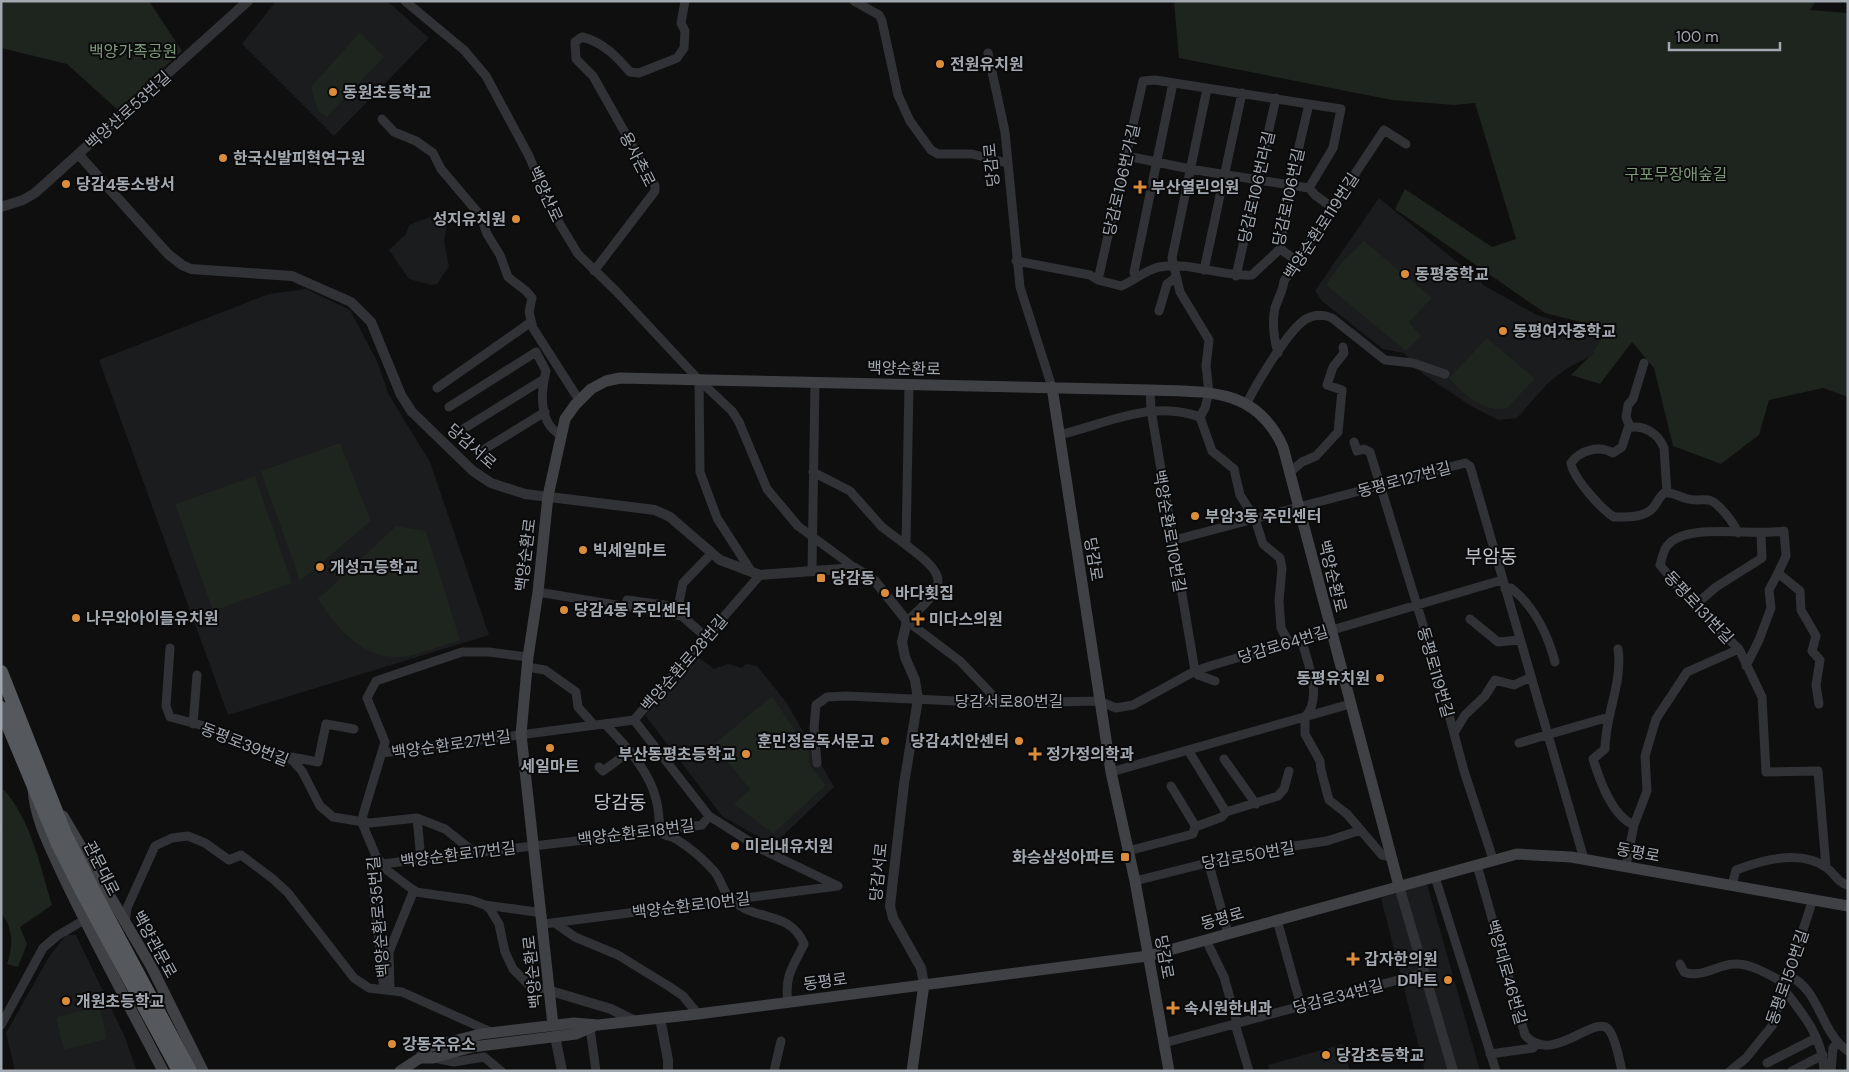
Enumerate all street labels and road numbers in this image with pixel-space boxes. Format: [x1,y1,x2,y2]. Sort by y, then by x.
street label: 백양산로53번길 [81,67,175,154]
street label: 당감로106번가길 [1098,122,1145,238]
street label: 용사촌로 [615,128,660,190]
street label: 당감로106번라길 [1233,129,1280,245]
street label: 당감로 [979,142,1004,188]
street label: 당감로106번길 [1268,146,1309,248]
street label: 백양산로 [524,163,568,226]
street label: 백양순환로119번길 [1279,169,1364,284]
street label: 백양순환로 [867,357,941,380]
street label: 당감서로 [443,419,501,474]
street label: 동평로127번길 [1355,457,1453,502]
street label: 백양순환로110번길 [1148,468,1191,594]
street label: 백양순환로 [511,517,540,593]
street label: 당감로 [1080,536,1107,583]
street label: 백양순환로 [1313,538,1352,615]
street label: 동평로131번길 [1659,566,1738,648]
street label: 백양순환로28번길 [637,611,732,716]
street label: 당감로64번길 [1235,621,1331,668]
street label: 동평로119번길 [1413,624,1459,720]
street label: 당감서로80번길 [955,691,1064,712]
street label: 동평로39번길 [198,718,292,771]
street label: 백양순환로27번길 [390,726,512,763]
street label: 백양순환로18번길 [576,815,696,850]
street label: 관문대로 [79,837,124,899]
street label: 백양순환로17번길 [399,837,517,872]
street label: 당감로50번길 [1200,837,1296,874]
street label: 동평로 [1614,838,1662,867]
street label: 당감서로 [865,841,892,902]
street label: 백양순환로35번길 [363,855,394,979]
street label: 백양순환로10번길 [631,888,751,923]
street label: 동평로 [1198,902,1247,935]
street label: 백양관문로 [128,907,182,982]
street label: 백양대로46번길 [1482,917,1532,1027]
street label: 동평로150번길 [1761,927,1814,1028]
street label: 백양순환로 [518,934,547,1010]
street label: 당감로 [1150,934,1179,981]
street label: 동평로 [802,968,849,995]
street label: 당감로34번길 [1291,974,1386,1019]

